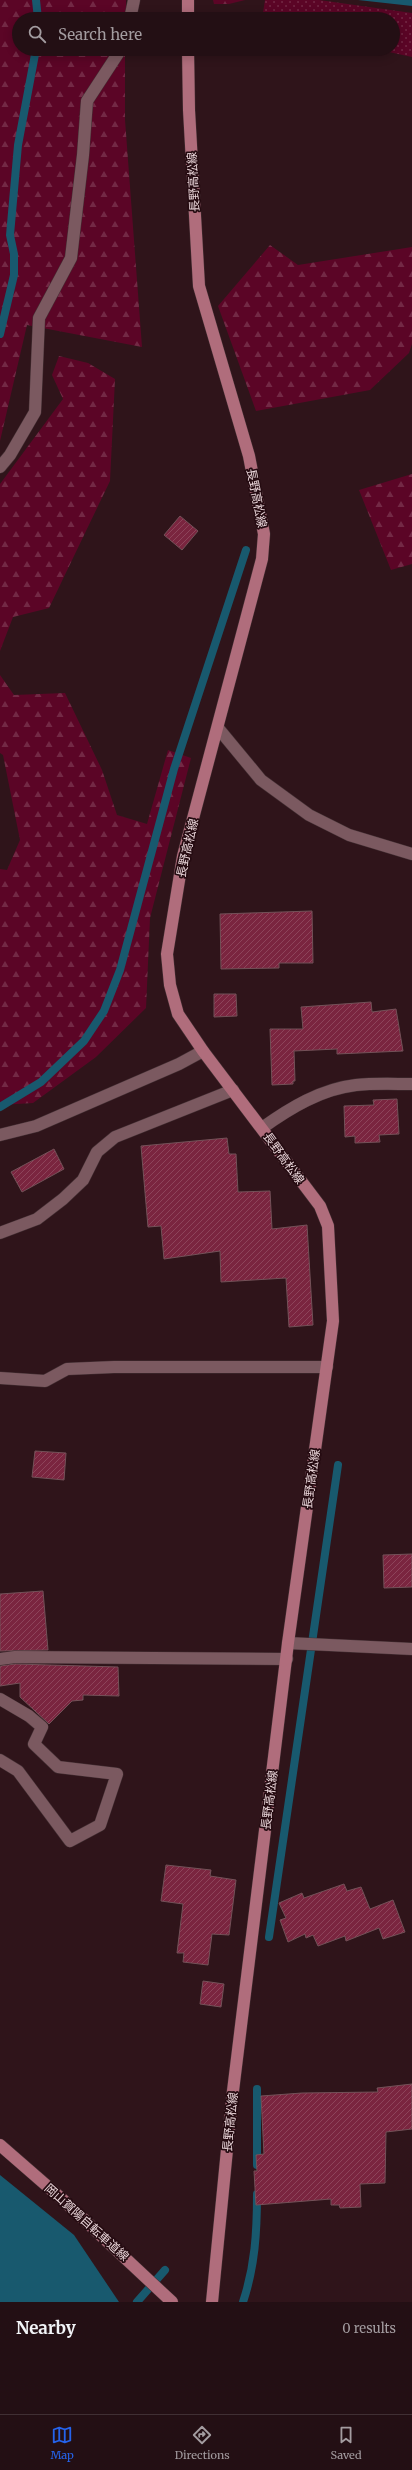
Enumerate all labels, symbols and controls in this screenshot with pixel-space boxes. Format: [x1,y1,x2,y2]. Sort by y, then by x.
search box [12,12,400,56]
icon: search [26,23,48,45]
text: Search here [58,25,142,44]
street label: 長野高松線 [184,152,202,212]
street label: 長野高松線 [244,467,270,529]
street label: 長野高松線 [173,817,201,879]
street label: 長野高松線 [260,1129,308,1187]
street label: 長野高松線 [299,1448,323,1510]
street label: 長野高松線 [258,1769,280,1831]
street label: 長野高松線 [219,2091,241,2153]
street label: 岡山賀陽自転車道線 [42,2180,132,2264]
text: Nearby [16,2317,76,2339]
text: 0 results [342,2320,396,2337]
tab: Map [50,2424,74,2462]
tab: Directions [175,2424,230,2462]
tab: Saved [330,2424,362,2462]

